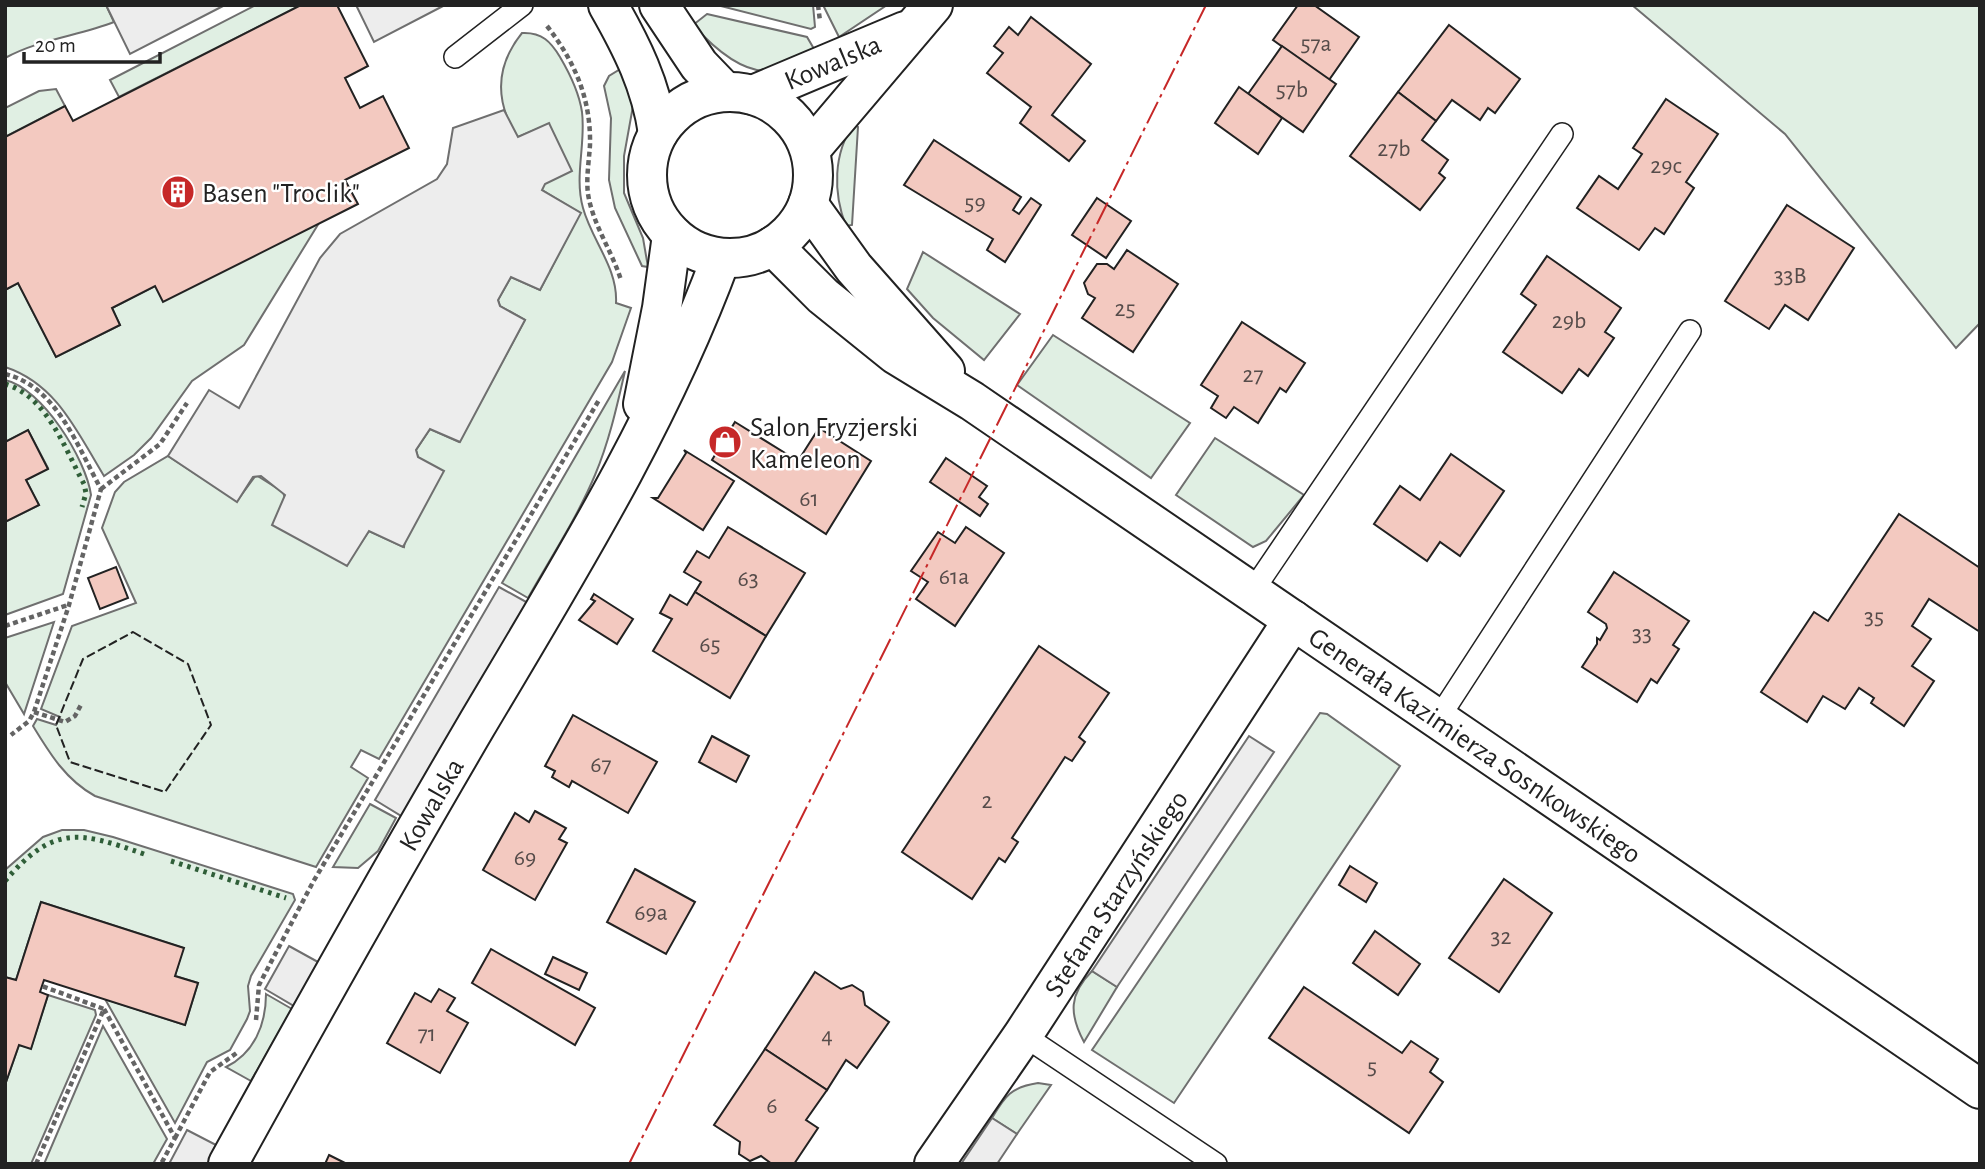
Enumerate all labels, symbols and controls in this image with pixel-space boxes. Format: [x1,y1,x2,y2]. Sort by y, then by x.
scale bar [24,21,161,65]
street label: Kowalska [781,31,885,96]
house number: 57a [1300,32,1332,56]
text: 20 m [35,35,76,56]
house number: 57b [1276,78,1308,102]
house number: 27b [1377,137,1411,161]
house number: 29c [1650,154,1682,178]
building icon: Basen "Troclik" [159,173,197,211]
place label: Basen "Troclik" [202,180,360,208]
house number: 59 [964,191,986,215]
house number: 33B [1774,264,1806,288]
house number: 25 [1115,297,1135,321]
house number: 29b [1552,309,1586,333]
house number: 27 [1243,363,1263,387]
place label: Salon Fryzjerski Kameleon [750,414,918,474]
shop icon: Salon Fryzjerski Kameleon [706,423,744,461]
house number: 61 [799,487,819,511]
house number: 61a [939,565,969,589]
house number: 63 [737,567,759,591]
house number: 35 [1864,605,1884,629]
house number: 33 [1632,622,1652,646]
street label: Generała Kazimierza Sosnkowskiego [1303,623,1646,869]
house number: 65 [699,633,721,657]
house number: 67 [590,753,612,777]
street label: Kowalska [395,754,470,856]
street label: Stefana Starzyńskiego [1040,786,1194,1002]
house number: 2 [982,789,993,813]
house number: 69 [514,846,536,870]
house number: 69a [634,901,668,925]
house number: 32 [1491,925,1511,949]
house number: 71 [418,1022,436,1046]
house number: 4 [821,1024,833,1048]
house number: 5 [1367,1055,1377,1079]
house number: 6 [766,1094,778,1118]

